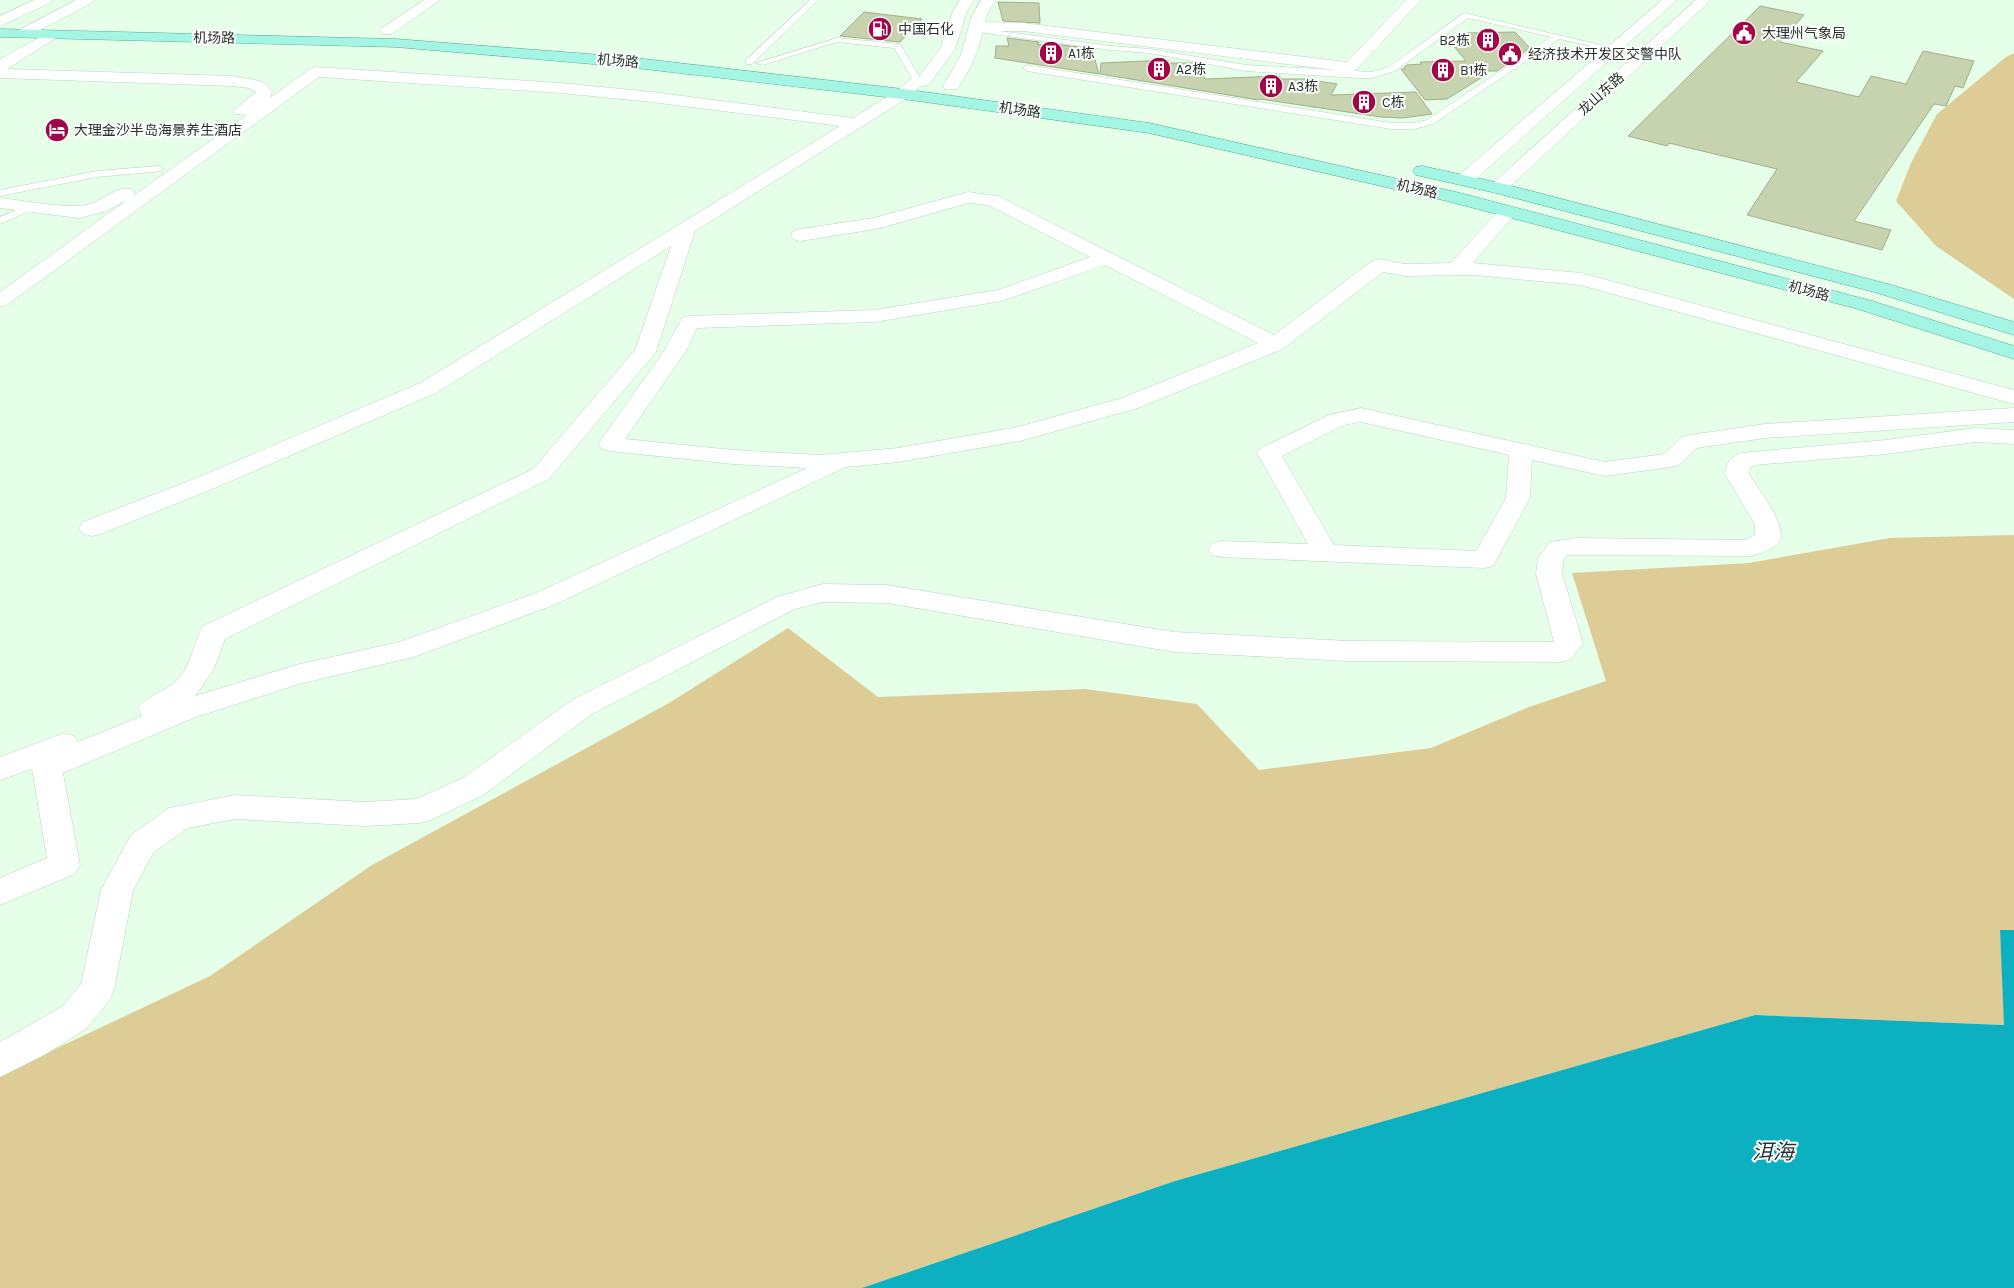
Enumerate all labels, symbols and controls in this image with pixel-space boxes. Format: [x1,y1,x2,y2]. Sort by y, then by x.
fuel station icon: 中国石化 [867,16,893,42]
public building icon: 大理州气象局 [1731,20,1757,46]
place label: 中国石化 [898,21,954,38]
place label: 大理州气象局 [1762,25,1846,42]
building icon: B2栋 [1475,27,1501,53]
street label: 机场路 [193,29,235,47]
place label: B2栋 [1439,32,1470,49]
building icon: A1栋 [1038,40,1064,66]
public building icon: 经济技术开发区交警中队 [1497,41,1523,67]
place label: A1栋 [1068,45,1095,62]
place label: 经济技术开发区交警中队 [1528,46,1682,63]
street label: 机场路 [596,51,640,71]
building icon: A2栋 [1146,56,1172,82]
building icon: B1栋 [1430,57,1456,83]
place label: A2栋 [1176,61,1206,78]
place label: B1栋 [1460,62,1487,79]
street label: 龙山东路 [1575,69,1627,119]
building icon: A3栋 [1258,73,1284,99]
place label: A3栋 [1288,78,1318,95]
building icon: C栋 [1351,89,1377,115]
place label: C栋 [1382,94,1405,111]
street label: 机场路 [998,99,1042,121]
hotel icon: 大理金沙半岛海景养生酒店 [44,117,70,143]
place label: 大理金沙半岛海景养生酒店 [74,122,242,139]
street label: 机场路 [1395,176,1439,202]
street label: 机场路 [1787,277,1831,305]
water label: 洱海 [1752,1140,1797,1164]

